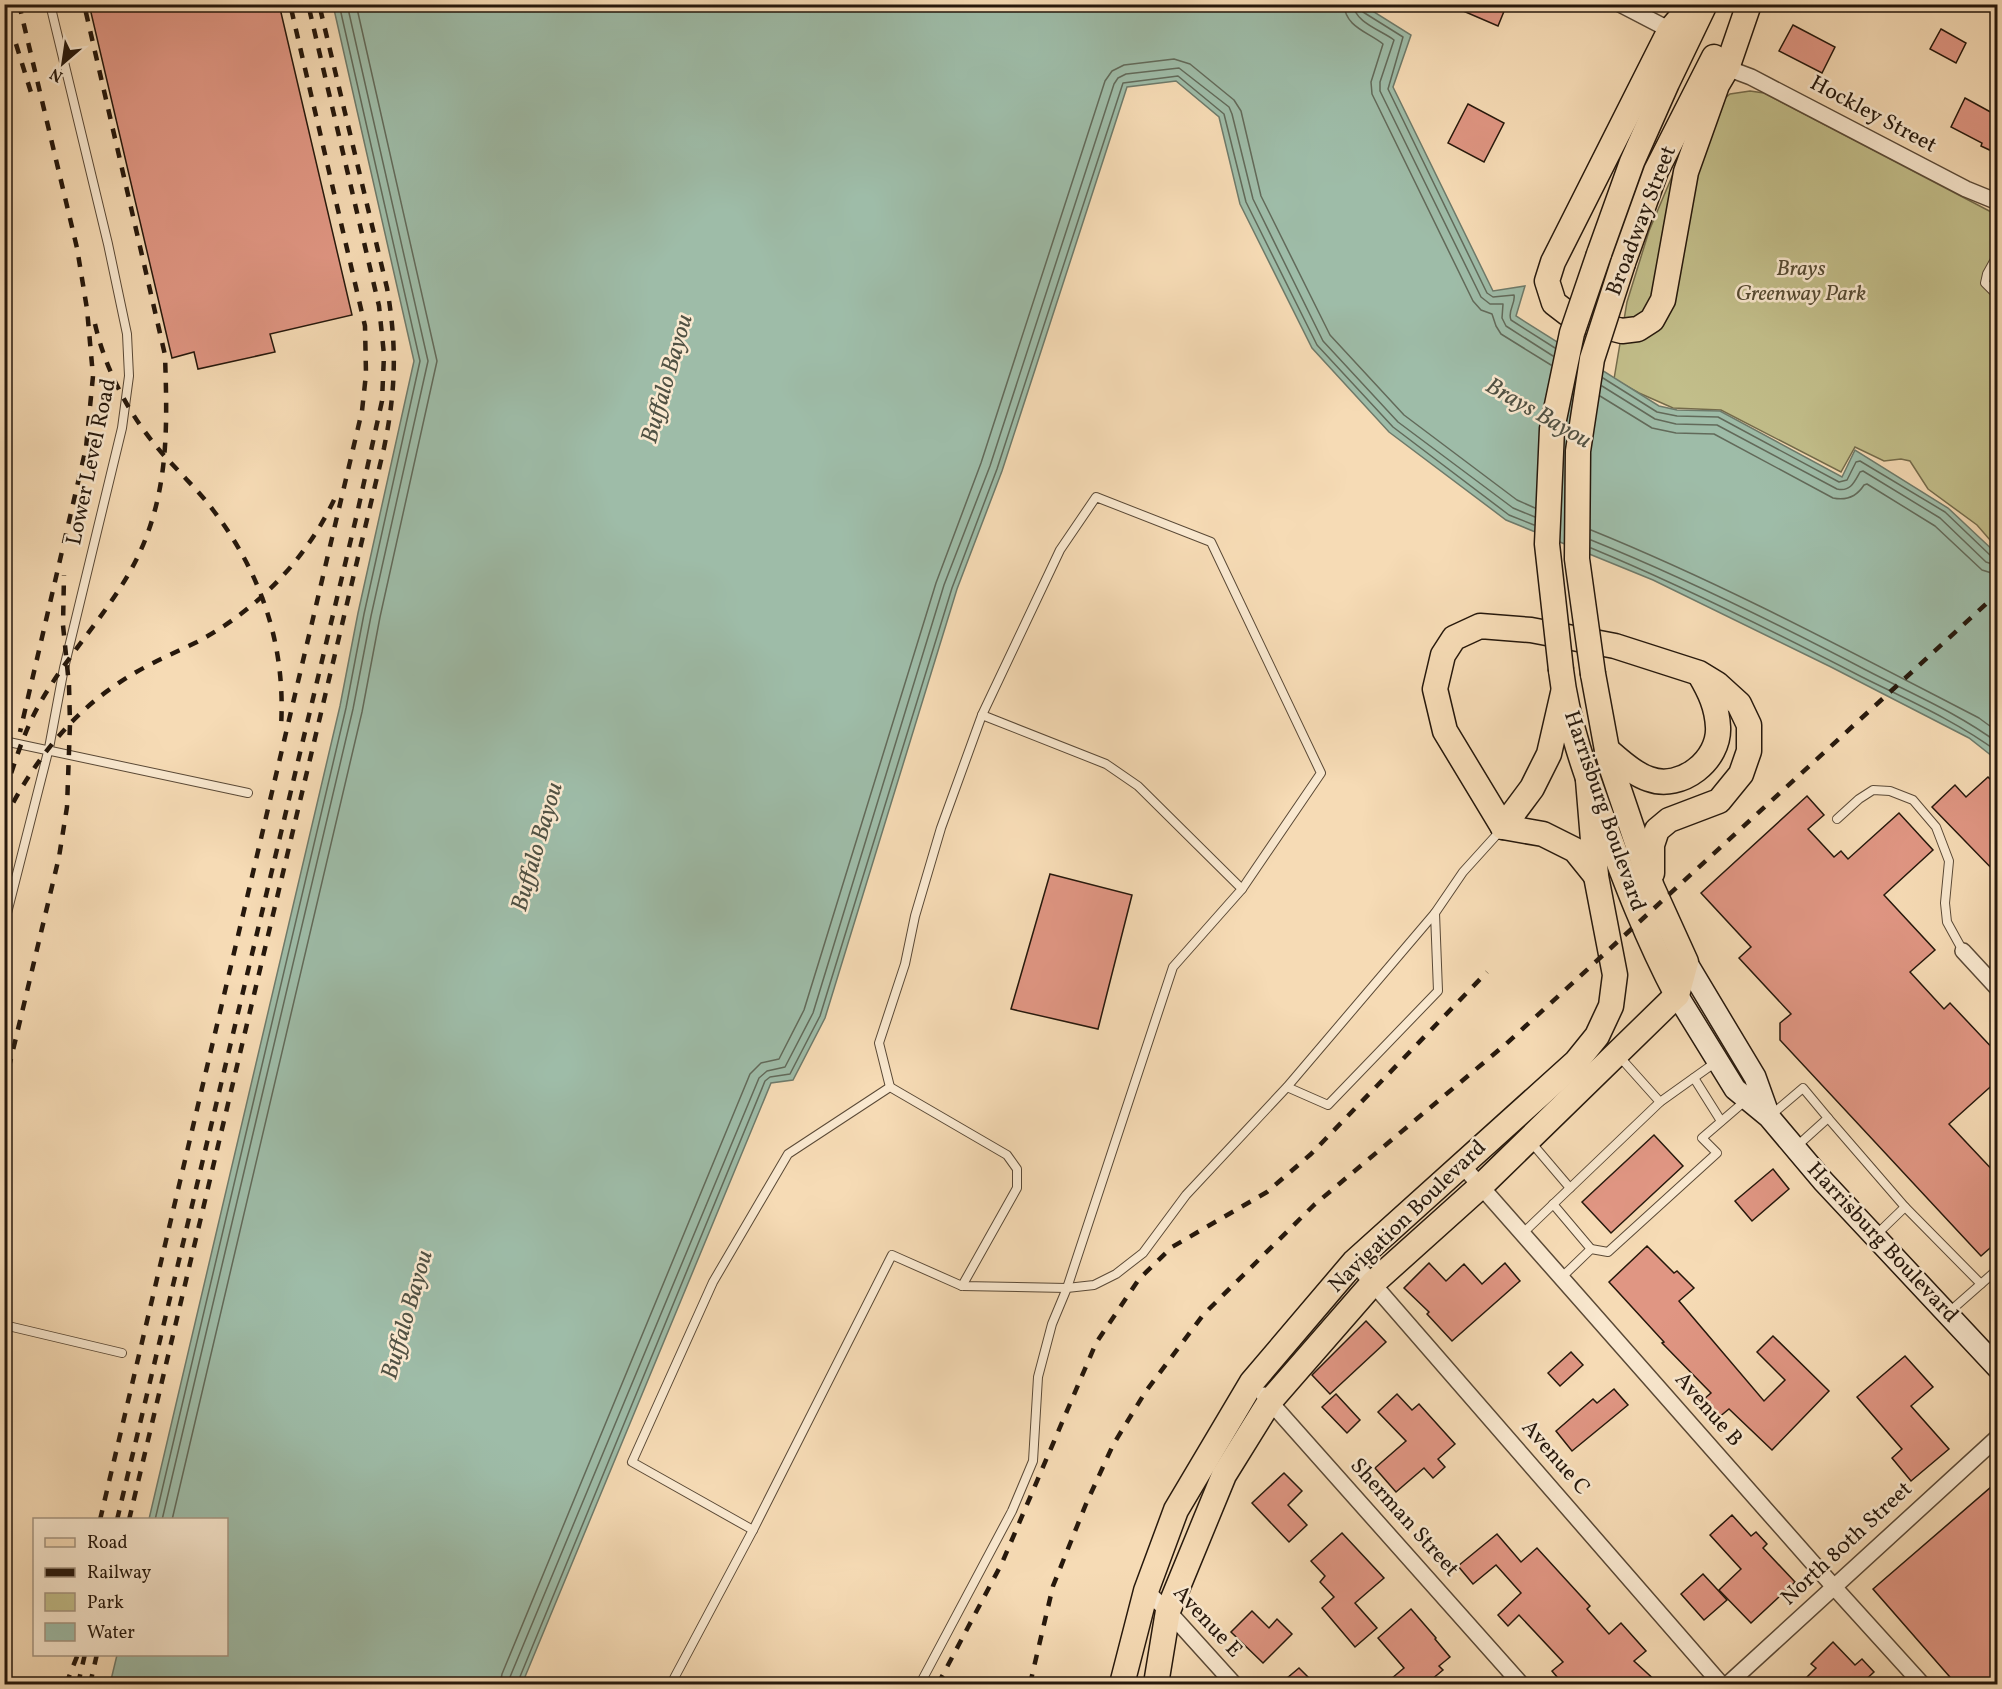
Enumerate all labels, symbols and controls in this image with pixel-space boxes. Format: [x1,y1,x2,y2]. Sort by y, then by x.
north arrow [33,33,93,93]
text: N [46,62,67,87]
street label: Hockley Street [1804,69,1942,162]
street label: Broadway Street [1599,141,1685,301]
park label: Brays Greenway Park [1736,254,1866,310]
water label: Buffalo Bayou [633,310,703,448]
water label: Brays Bayou [1479,370,1597,458]
street label: Lower Level Road [59,376,125,548]
street label: Harrisburg Boulevard [1555,707,1653,915]
water label: Buffalo Bayou [503,778,573,916]
street label: Navigation Boulevard [1322,1133,1494,1301]
street label: Harrisburg Boulevard [1799,1156,1965,1330]
water label: Buffalo Bayou [373,1246,443,1384]
street label: Avenue B [1667,1366,1749,1454]
street label: Avenue C [1514,1414,1596,1502]
street label: Sherman Street [1342,1452,1466,1585]
street label: North 80th Street [1774,1475,1920,1613]
legend [33,1518,228,1656]
text: Road [87,1531,128,1556]
text: Railway [87,1561,151,1586]
street label: Avenue E [1165,1579,1249,1665]
text: Park [87,1591,124,1616]
text: Water [87,1621,135,1646]

